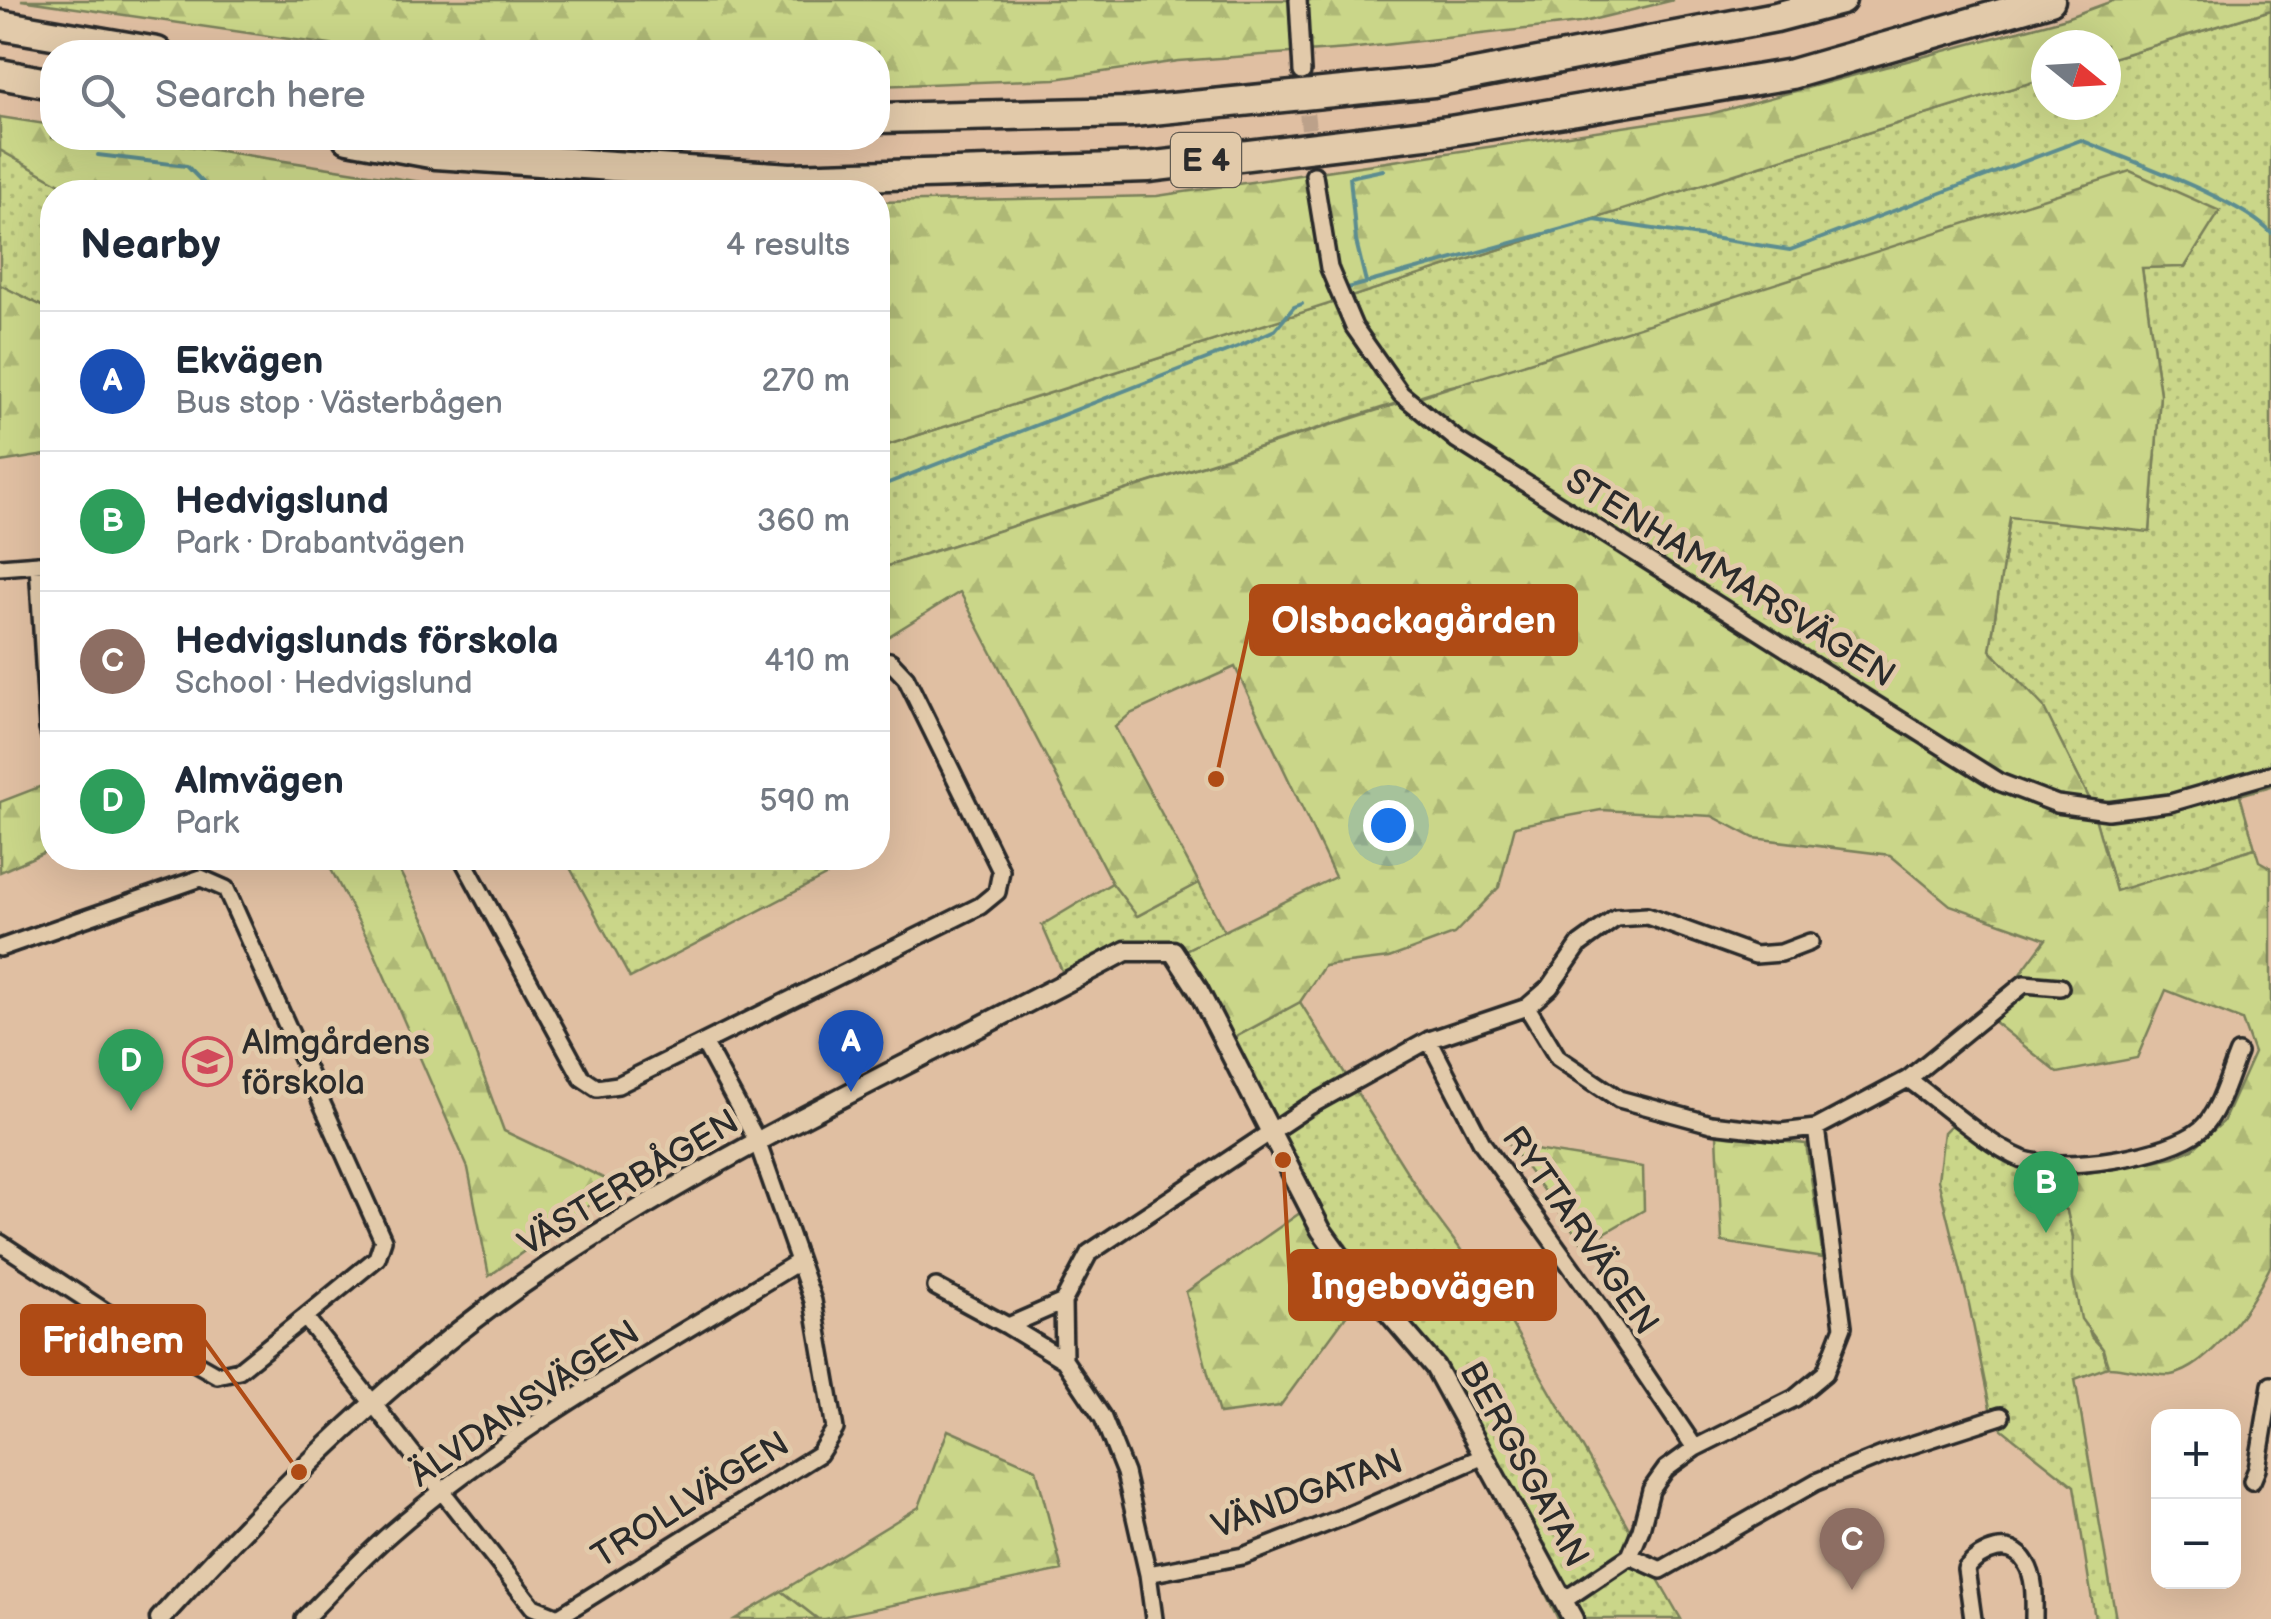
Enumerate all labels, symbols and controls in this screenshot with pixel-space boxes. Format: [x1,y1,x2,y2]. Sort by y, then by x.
north arrow [2031,30,2121,120]
search box [40,40,890,150]
icon: search [75,68,130,123]
text: Search here [155,73,366,118]
road number: E 4 [1171,133,1241,187]
text: Nearby [80,220,220,271]
text: 4 results [726,226,850,265]
text: Ekvägen [175,339,323,384]
text: A [103,362,122,401]
text: 270 m [761,362,850,401]
text: Bus stop · Västerbågen [175,384,503,423]
street label: STENHAMMARSVÄGEN [1558,459,1903,697]
text: Hedvigslund [175,479,389,524]
text: B [101,502,124,541]
text: 360 m [757,502,850,541]
text: Park · Drabantvägen [175,524,465,563]
callout: Olsbackagården [1251,586,1576,654]
text: Olsbackagården [1272,599,1556,644]
text: Hedvigslunds förskola [175,619,559,664]
text: C [101,642,124,681]
text: 410 m [764,642,850,681]
text: School · Hedvigslund [175,664,473,703]
text: Almvägen [175,759,344,804]
text: D [101,782,124,821]
text: 590 m [759,782,850,821]
your location [1363,800,1414,851]
text: Park [175,804,239,843]
pin: A [818,1010,884,1092]
place label: Almgårdens förskola [242,1022,430,1105]
pin: D [98,1028,164,1111]
school or university icon: Almgårdens förskola [181,1036,233,1088]
street label: VÄSTERBÅGEN [510,1100,747,1266]
street label: RYTTARVÄGEN [1492,1118,1667,1343]
pin: B [2014,1150,2078,1233]
callout: Ingebovägen [1290,1251,1555,1319]
text: Ingebovägen [1311,1265,1535,1310]
callout: Fridhem [22,1306,204,1374]
street label: ÄLVDANSVÄGEN [402,1312,648,1497]
text: Fridhem [42,1319,184,1364]
street label: BERGSGATAN [1450,1355,1598,1575]
map controls [2151,1409,2241,1589]
button: + [2151,1409,2241,1499]
street label: TROLLVÄGEN [584,1423,797,1578]
street label: VÄNDGATAN [1206,1440,1409,1549]
button: − [2151,1499,2241,1589]
pin: C [1820,1508,1884,1590]

